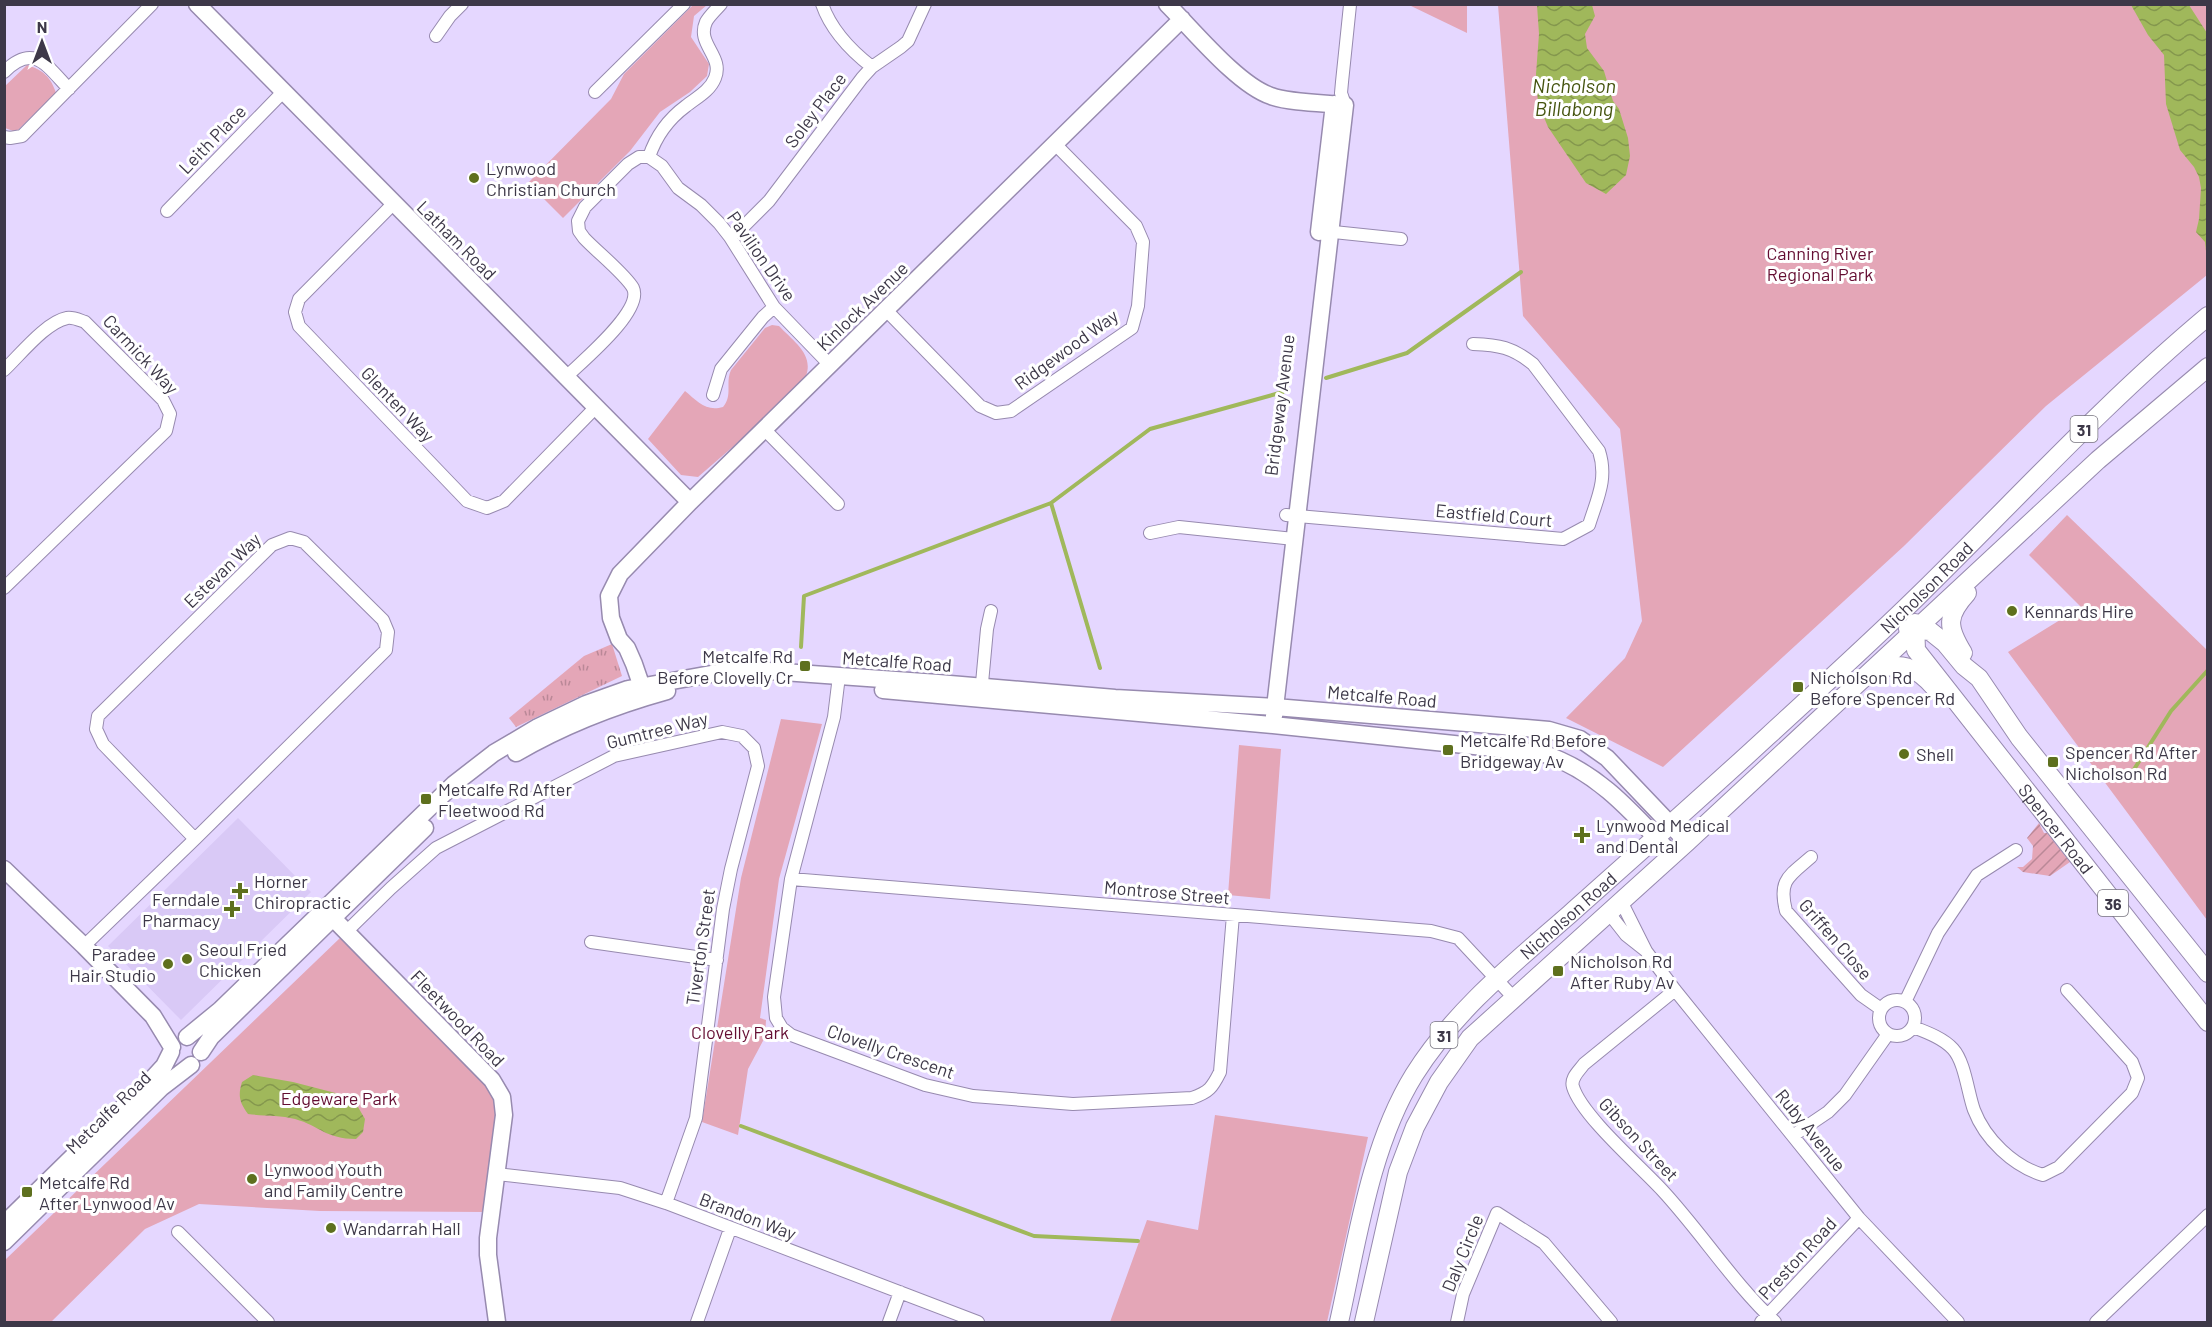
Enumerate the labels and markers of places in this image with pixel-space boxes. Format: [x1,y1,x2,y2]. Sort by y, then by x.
place label: Lynwood Christian Church [486,157,616,200]
marker: Lynwood Christian Church [467,171,481,185]
place label: Kennards Hire [2024,600,2134,622]
marker: Kennards Hire [2005,604,2019,618]
place label: Metcalfe Rd Before Clovelly Cr [657,645,793,688]
marker: Metcalfe Rd Before Clovelly Cr [798,659,812,673]
place label: Nicholson Rd Before Spencer Rd [1810,666,1955,709]
marker: Nicholson Rd Before Spencer Rd [1791,680,1805,694]
place label: Metcalfe Rd Before Bridgeway Av [1460,729,1607,772]
place label: Spencer Rd After Nicholson Rd [2065,741,2198,784]
marker: Metcalfe Rd Before Bridgeway Av [1441,743,1455,757]
place label: Shell [1916,743,1954,765]
marker: Shell [1897,747,1911,761]
marker: Spencer Rd After Nicholson Rd [2046,755,2060,769]
place label: Metcalfe Rd After Fleetwood Rd [438,778,572,821]
marker: Metcalfe Rd After Fleetwood Rd [419,792,433,806]
place label: Lynwood Medical and Dental [1596,814,1729,857]
marker: Lynwood Medical and Dental [1573,826,1591,844]
place label: Horner Chiropractic [254,870,351,913]
marker: Horner Chiropractic [231,882,249,900]
place label: Ferndale Pharmacy [142,888,220,931]
marker: Ferndale Pharmacy [225,902,239,916]
place label: Seoul Fried Chicken [199,938,287,981]
place label: Paradee Hair Studio [69,943,156,986]
place label: Nicholson Rd After Ruby Av [1570,950,1675,993]
marker: Seoul Fried Chicken [180,952,194,966]
marker: Paradee Hair Studio [161,957,175,971]
marker: Nicholson Rd After Ruby Av [1551,964,1565,978]
place label: Lynwood Youth and Family Centre [264,1158,403,1201]
place label: Metcalfe Rd After Lynwood Av [39,1171,175,1214]
marker: Lynwood Youth and Family Centre [245,1172,259,1186]
marker: Metcalfe Rd After Lynwood Av [20,1185,34,1199]
place label: Wandarrah Hall [343,1217,461,1239]
marker: Wandarrah Hall [324,1221,338,1235]

